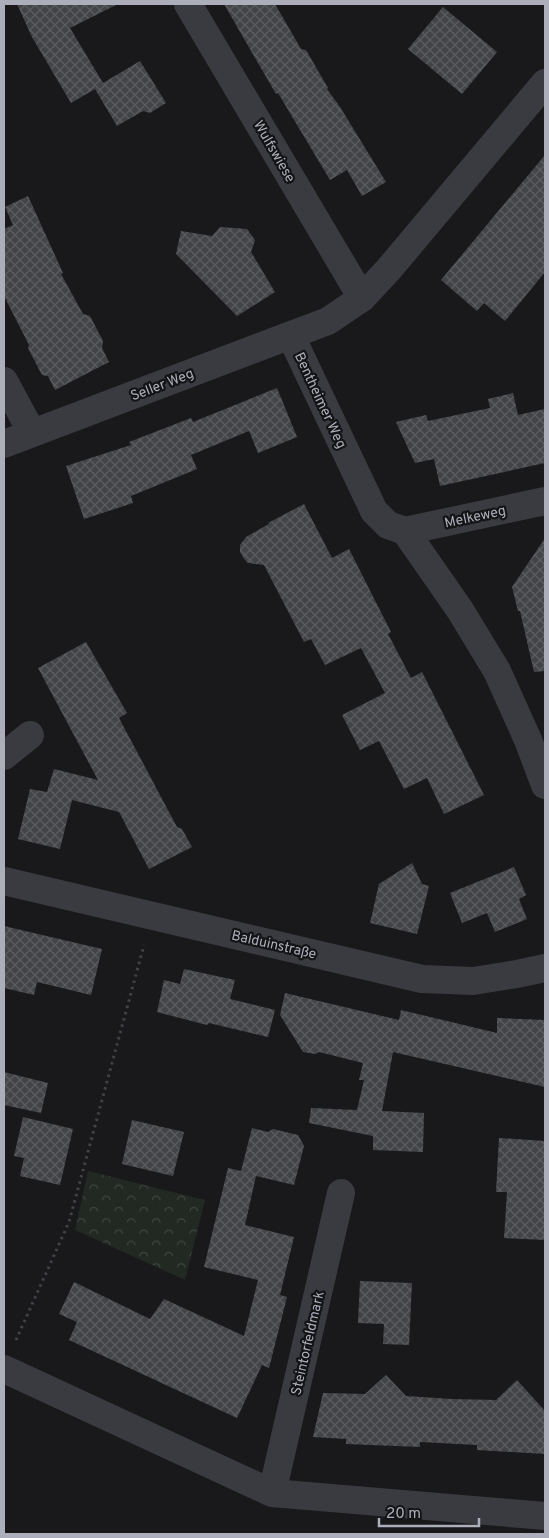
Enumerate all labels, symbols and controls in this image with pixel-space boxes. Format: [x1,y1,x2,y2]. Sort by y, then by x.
street label: Wulfswiese [249,118,298,186]
street label: Bentheimer Weg [290,350,349,451]
street label: Seller Weg [129,366,197,405]
street label: Melkeweg [443,503,508,532]
street label: Balduinstraße [230,927,318,963]
street label: Steintorfeldmark [288,1290,329,1397]
scale bar [379,1496,479,1528]
text: 20 m [386,1505,421,1524]

